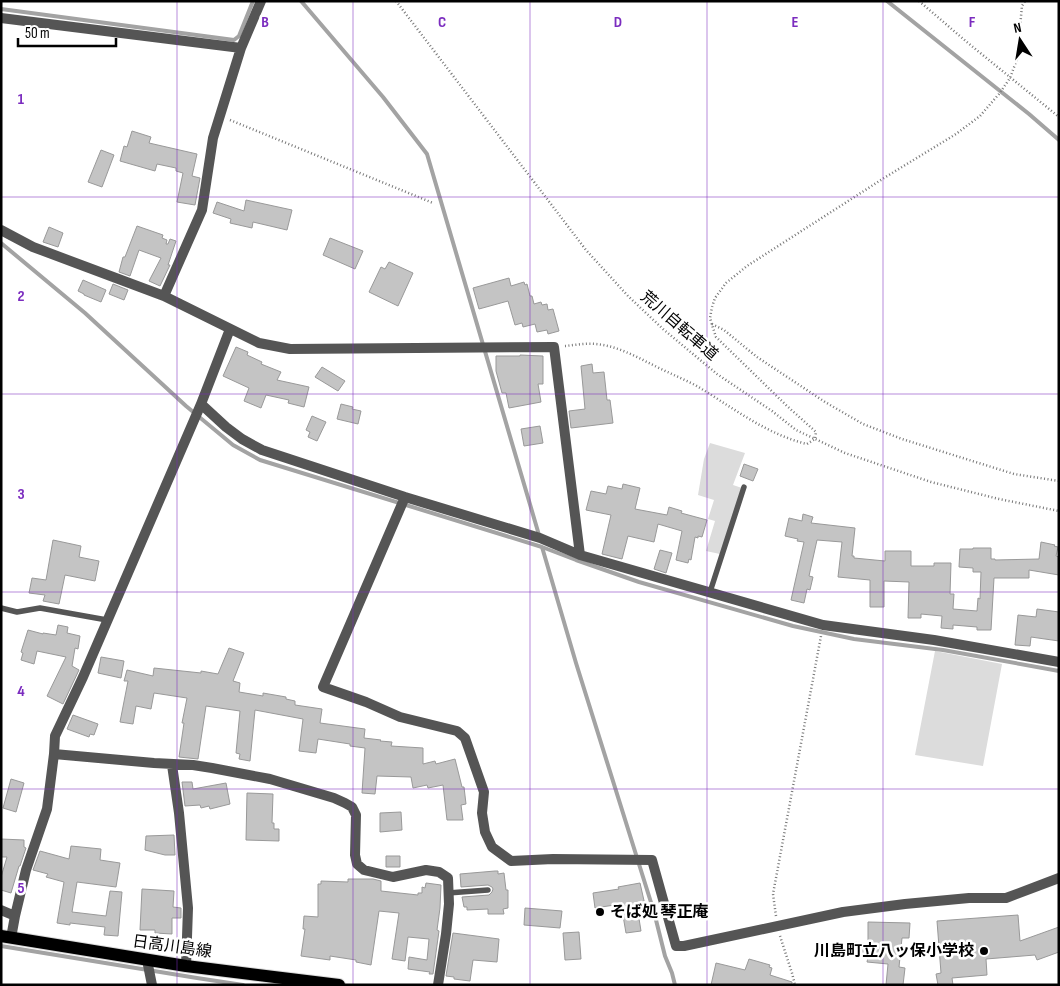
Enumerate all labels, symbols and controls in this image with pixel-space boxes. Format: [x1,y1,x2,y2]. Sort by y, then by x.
text: B [261,13,269,32]
text: C [438,13,446,32]
text: D [614,13,622,32]
text: E [792,13,799,32]
text: F [969,13,976,32]
scale bar [18,15,115,47]
north arrow [995,15,1045,65]
text: N [1012,19,1023,37]
text: 50 m [25,24,50,43]
text: 1 [18,90,25,109]
text: 2 [17,287,25,306]
street label: 荒川自転車道 [637,287,721,365]
text: 3 [17,485,25,504]
text: 4 [17,682,25,701]
text: 5 [17,879,25,898]
place label: そば処 琴正庵 [610,903,709,922]
marker: そば処 琴正庵 [594,906,606,918]
street label: 日高川島線 [131,932,213,962]
place label: 川島町立八ッ保小学校 [814,942,974,961]
marker: 川島町立八ッ保小学校 [978,945,990,957]

